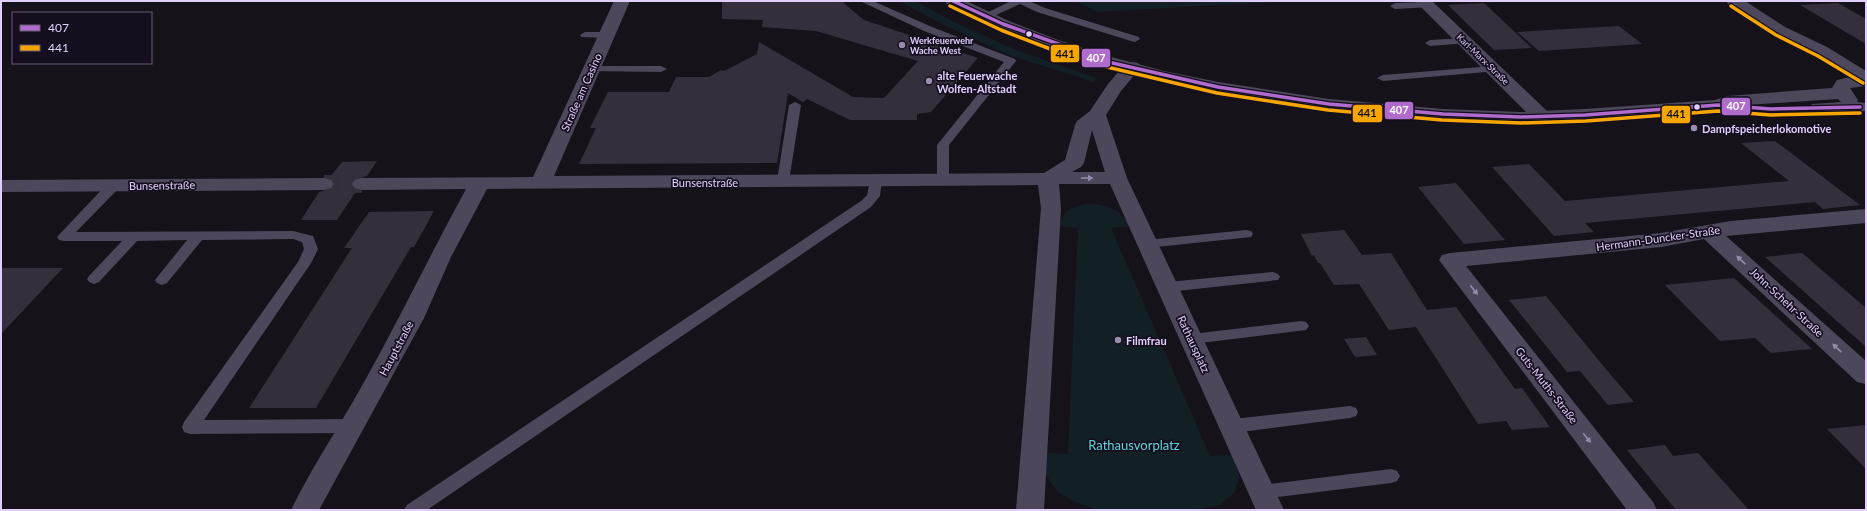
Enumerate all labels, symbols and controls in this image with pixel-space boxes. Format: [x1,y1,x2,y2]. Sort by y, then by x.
legend [12,12,152,64]
text: 407 [48,20,69,35]
unlabelled marker [1024,29,1034,39]
street label: Karl-Marx-Straße [1455,31,1512,87]
place label: Werkfeuerwehr Wache West [910,35,974,56]
text: 441 [48,40,69,55]
marker: Werkfeuerwehr Wache West [897,40,907,50]
line badge: 441 [1050,44,1080,63]
text: 441 [1055,47,1075,60]
line badge: 407 [1081,48,1111,68]
street label: Straße am Casino [558,51,604,133]
text: 407 [1086,51,1106,64]
place label: alte Feuerwache Wolfen-Altstadt [937,69,1018,95]
marker: alte Feuerwache Wolfen-Altstadt [924,76,934,86]
line badge: 407 [1721,97,1751,116]
text: 407 [1726,99,1746,112]
line badge: 407 [1384,101,1414,120]
unlabelled marker [1692,102,1702,112]
text: 407 [1389,103,1409,116]
line badge: 441 [1352,104,1383,123]
line badge: 441 [1661,105,1691,124]
text: 441 [1357,106,1377,119]
text: 441 [1666,107,1686,120]
place label: Dampfspeicherlokomotive [1702,122,1831,135]
marker: Dampfspeicherlokomotive [1689,123,1699,133]
one-way arrow [1081,175,1094,181]
street label: Bunsenstraße [672,176,738,189]
street label: Bunsenstraße [129,178,195,192]
street label: Hermann-Duncker-Straße [1595,223,1721,253]
one-way arrow [1736,256,1747,265]
street label: John-Schehr-Straße [1748,265,1826,339]
one-way arrow [1470,285,1478,296]
street label: Rathausplatz [1175,313,1213,375]
street label: Hauptstraße [376,318,416,378]
place label: Filmfrau [1126,334,1167,347]
marker: Filmfrau [1113,335,1123,345]
street label: Guts-Muths-Straße [1513,344,1581,426]
one-way arrow [1832,344,1842,353]
one-way arrow [1583,432,1592,443]
park label: Rathausvorplatz [1088,437,1180,453]

